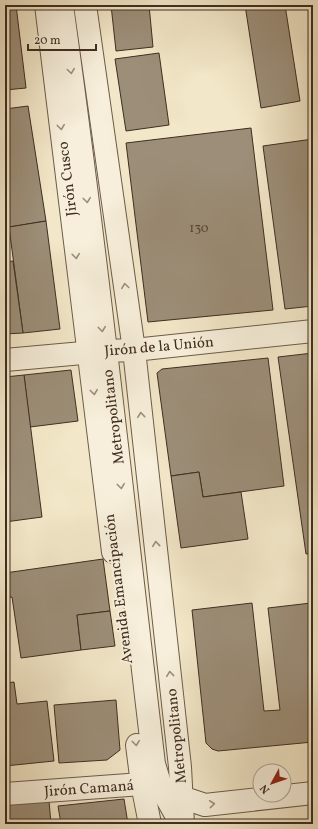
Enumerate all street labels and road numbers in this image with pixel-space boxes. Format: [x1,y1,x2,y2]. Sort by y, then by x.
street label: Jirón Cusco [53,140,83,217]
street label: Jirón de la Unión [104,332,215,363]
street label: Metropolitano [98,368,131,465]
street label: Avenida Emancipación [100,513,139,665]
street label: Metropolitano [162,687,193,784]
street label: Jirón Camaná [43,776,135,803]

